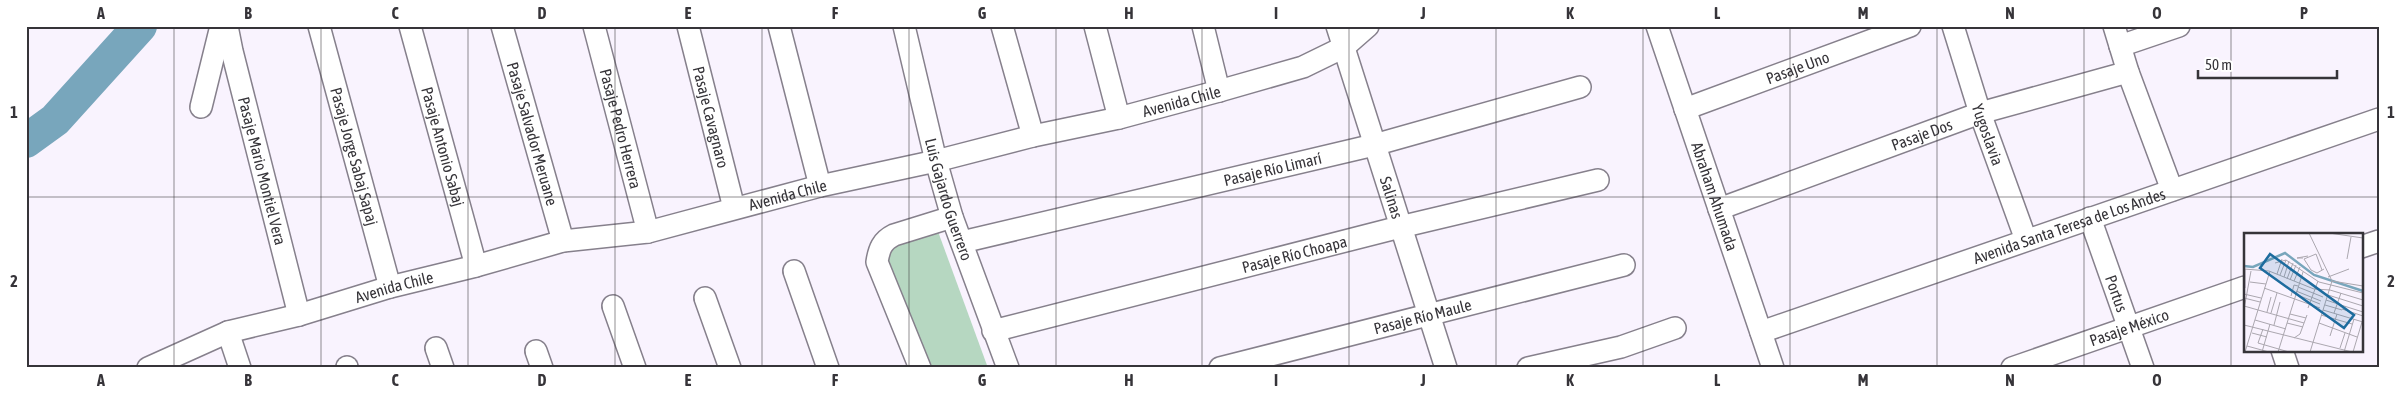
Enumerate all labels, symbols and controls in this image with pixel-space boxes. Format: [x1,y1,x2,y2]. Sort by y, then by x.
text: A [96,4,105,22]
text: B [244,4,252,22]
text: C [391,4,399,22]
text: D [538,4,547,22]
text: E [685,4,692,22]
text: F [832,4,839,22]
text: G [978,4,987,22]
text: H [1124,4,1134,22]
text: I [1274,4,1278,22]
text: J [1419,4,1426,22]
text: K [1566,4,1574,22]
text: L [1714,4,1721,22]
text: M [1858,4,1868,22]
text: N [2005,4,2015,22]
text: O [2152,4,2162,22]
text: P [2300,4,2308,22]
street label: Pasaje Uno [1764,48,1832,87]
scale bar [2198,48,2336,80]
text: 50 m [2205,56,2232,73]
street label: Pasaje Salvador Meruane [504,60,561,208]
street label: Pasaje Cavagnaro [690,64,733,170]
street label: Pasaje Pedro Herrera [597,67,645,190]
street label: Avenida Chile [1140,82,1223,120]
street label: Pasaje Jorge Sabaj Sapaj [327,85,382,228]
street label: Pasaje Antonio Sabaj [418,85,468,208]
street label: Pasaje Mario Montiel Vera [235,95,290,247]
street label: Yugoslavia [1969,102,2007,168]
text: 1 [10,103,18,121]
text: 1 [2387,103,2395,121]
street label: Pasaje Dos [1889,115,1955,154]
street label: Luis Gajardo Guerrero [922,136,976,263]
street label: Abraham Ahumada [1688,140,1742,253]
street label: Pasaje Río Limarí [1222,149,1324,189]
street label: Salinas [1377,174,1407,221]
street label: Avenida Chile [747,176,828,214]
street label: Avenida Santa Teresa de Los Andes [1971,184,2168,267]
street label: Pasaje Río Choapa [1240,232,1349,276]
inset map [2244,233,2362,352]
street label: Avenida Chile [353,268,435,306]
text: 2 [10,272,18,290]
text: 2 [2387,272,2395,290]
street label: Portus [2102,273,2132,315]
street label: Pasaje Río Maule [1372,295,1473,337]
street label: Pasaje México [2087,305,2171,349]
text: A [96,371,105,389]
text: B [244,371,252,389]
text: C [391,371,399,389]
text: D [538,371,547,389]
text: E [685,371,692,389]
text: F [832,371,839,389]
text: G [978,371,987,389]
text: H [1124,371,1134,389]
text: I [1274,371,1278,389]
text: J [1419,371,1426,389]
text: K [1566,371,1574,389]
text: L [1714,371,1721,389]
text: M [1858,371,1868,389]
text: N [2005,371,2015,389]
text: O [2152,371,2162,389]
text: P [2300,371,2308,389]

